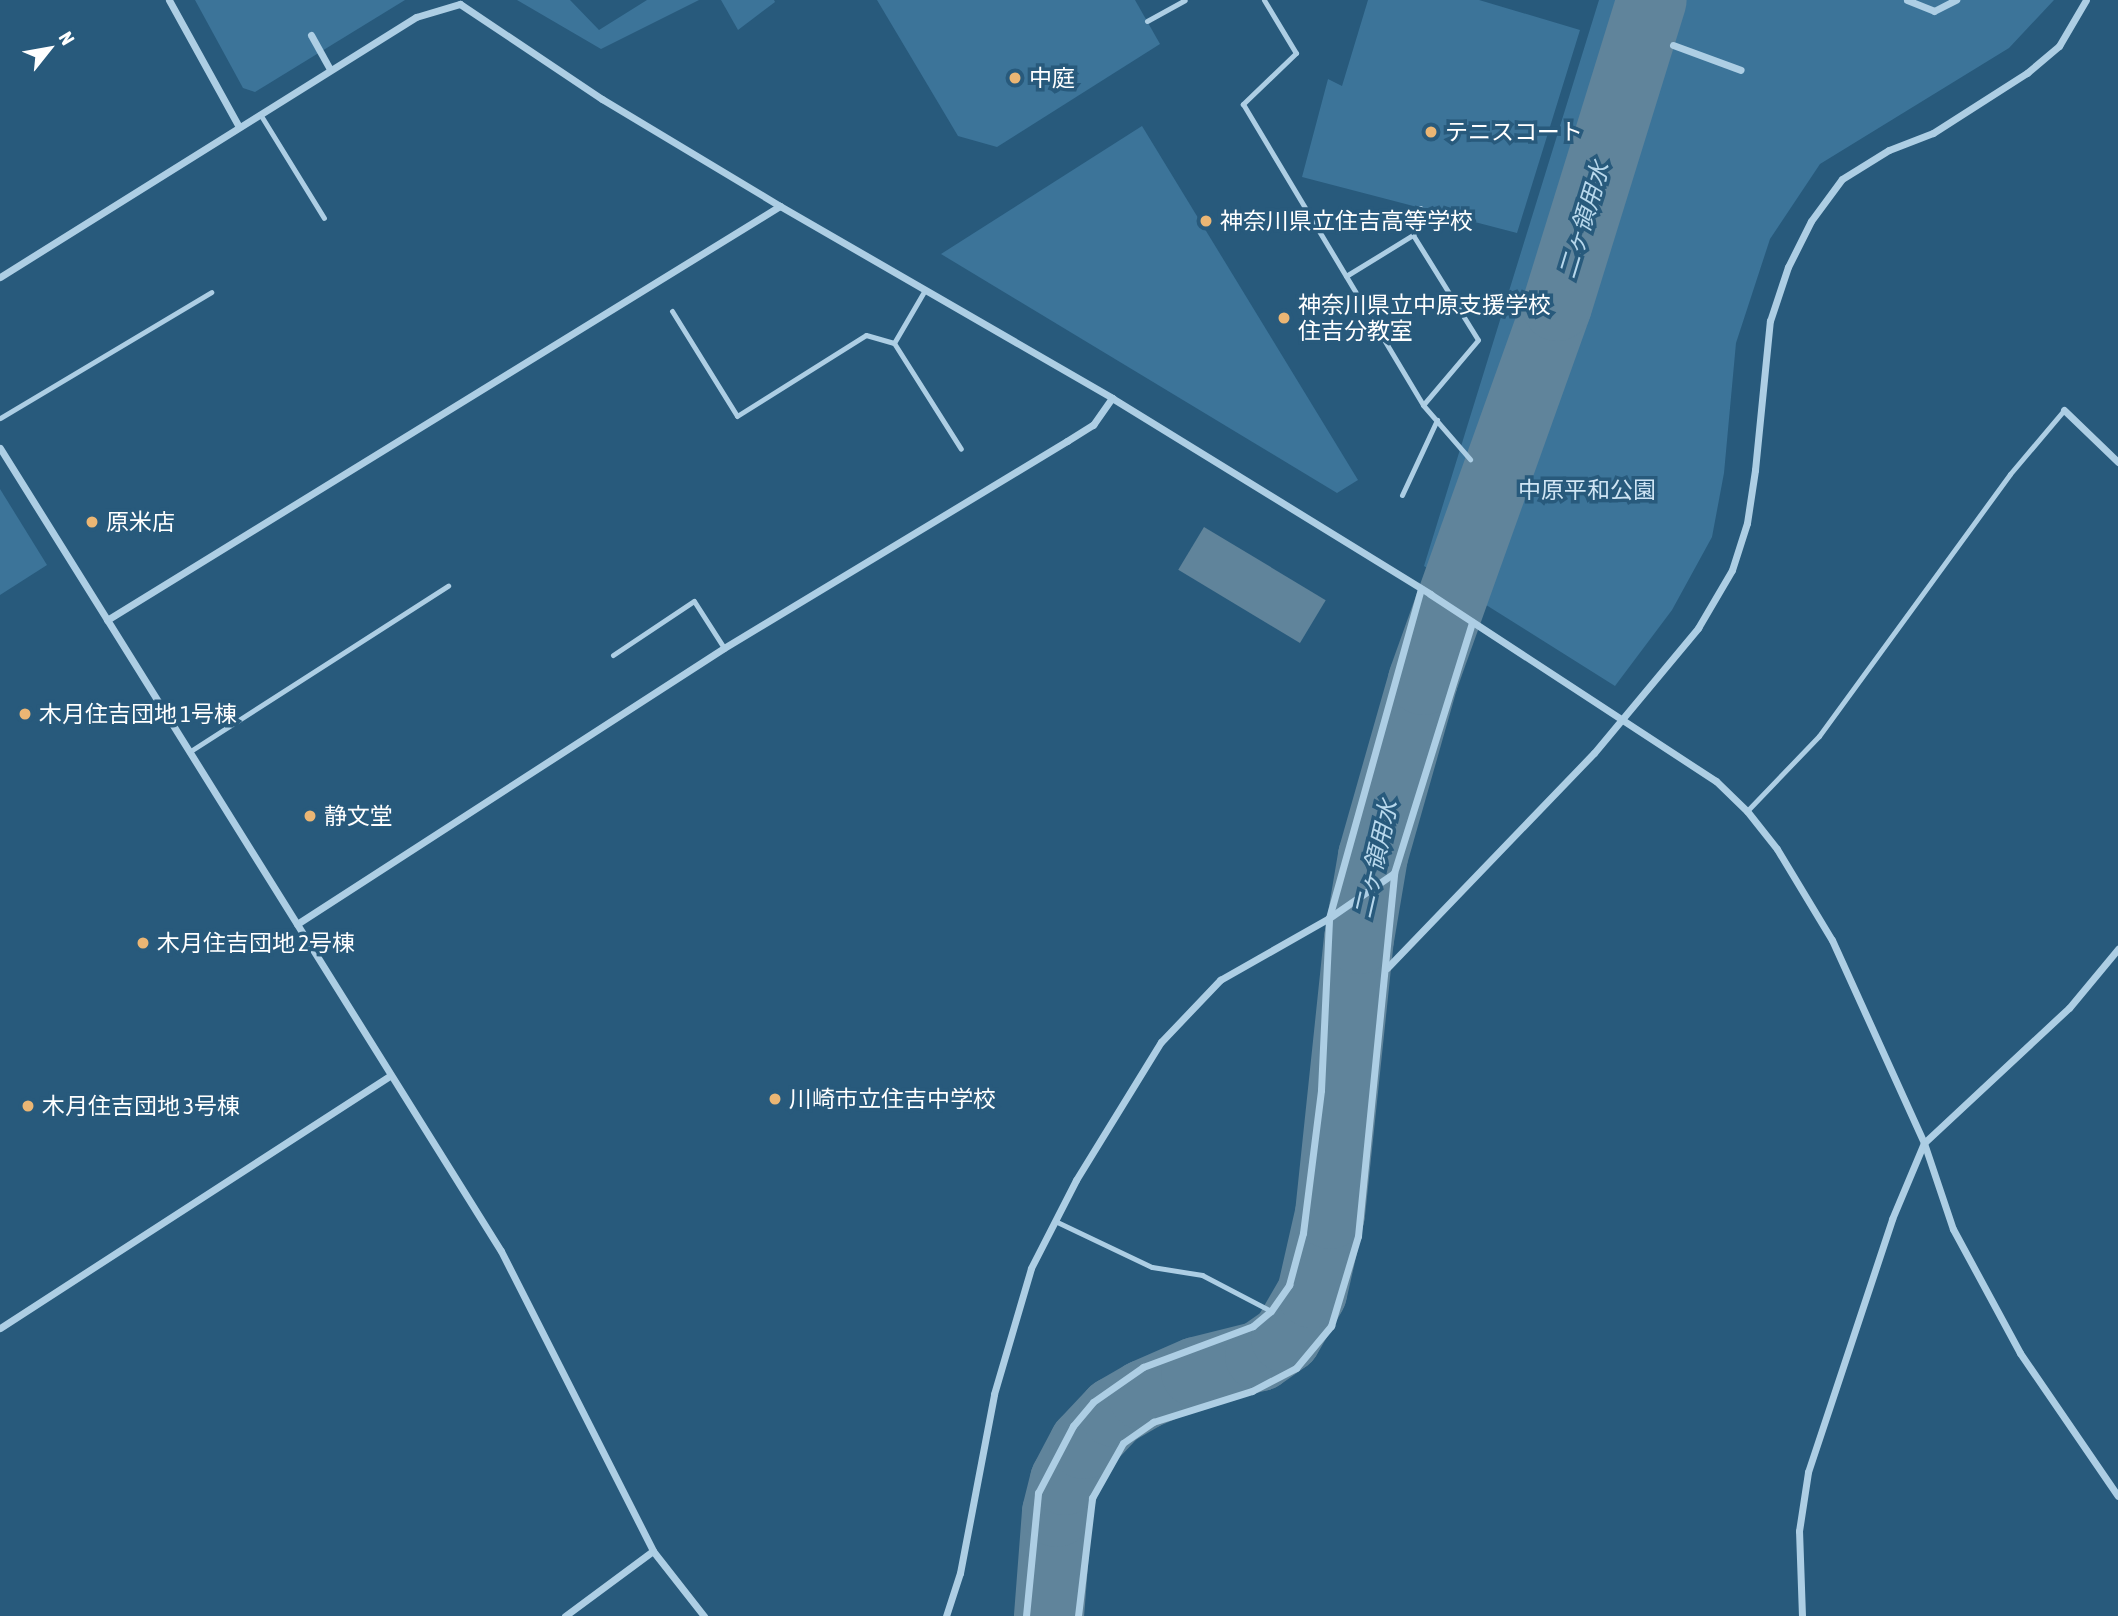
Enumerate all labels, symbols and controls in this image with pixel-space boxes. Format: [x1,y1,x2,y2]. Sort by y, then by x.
north arrow [14,14,84,84]
text: N [55,28,79,49]
place label: 中庭 [1029,64,1075,92]
marker: 中庭 [1007,70,1023,86]
place label: テニスコート [1445,118,1583,146]
marker: テニスコート [1423,124,1439,140]
water label: 二ヶ領用水 [1553,158,1615,282]
place label: 神奈川県立住吉高等学校 [1220,207,1473,235]
marker: 神奈川県立住吉高等学校 [1198,213,1214,229]
place label: 神奈川県立中原支援学校 住吉分教室 [1298,291,1551,345]
marker: 神奈川県立中原支援学校 住吉分教室 [1276,310,1292,326]
park label: 中原平和公園 [1518,476,1656,504]
place label: 原米店 [106,508,175,536]
marker: 原米店 [84,514,100,530]
place label: 木月住吉団地 1号棟 [39,700,237,728]
marker: 木月住吉団地 1号棟 [17,706,33,722]
water label: 二ヶ領用水 [1348,797,1404,921]
place label: 静文堂 [324,802,393,830]
marker: 静文堂 [302,808,318,824]
place label: 木月住吉団地 2号棟 [157,929,355,957]
marker: 木月住吉団地 2号棟 [135,935,151,951]
place label: 川崎市立住吉中学校 [789,1085,996,1113]
marker: 川崎市立住吉中学校 [767,1091,783,1107]
place label: 木月住吉団地 3号棟 [42,1092,240,1120]
marker: 木月住吉団地 3号棟 [20,1098,36,1114]

